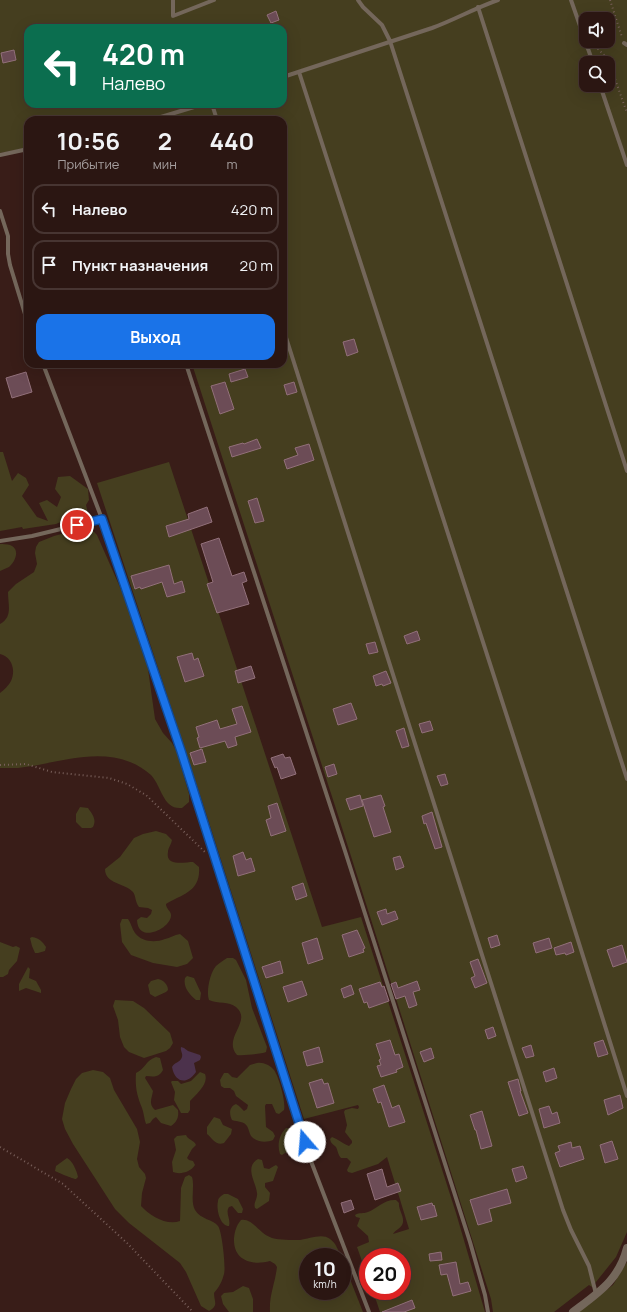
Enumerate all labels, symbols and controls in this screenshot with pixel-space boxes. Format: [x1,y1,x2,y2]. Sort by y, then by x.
map controls [579,12,615,92]
button: sound [579,12,615,48]
text: 420 m [102,35,185,73]
icon: left [36,40,88,92]
button: search [579,56,615,92]
text: Налево [102,71,166,95]
text: 10:56 [57,124,120,157]
text: 2 [158,124,172,157]
text: 440 [210,124,254,157]
text: Прибытие [57,155,119,173]
text: мин [153,155,177,173]
text: m [226,155,237,173]
icon: left [38,198,60,220]
text: Налево [72,199,127,220]
text: 420 m [231,199,273,220]
icon: arrive [38,254,60,276]
text: Пункт назначения [72,255,208,276]
text: 20 m [240,255,273,276]
button: Выход [36,314,275,360]
pin [60,508,94,542]
icon: arrive [66,514,88,536]
position arrow [284,1121,326,1163]
speed limit sign: 20 [359,1248,411,1300]
text: 10 [314,1255,336,1282]
text: km/h [313,1277,337,1291]

